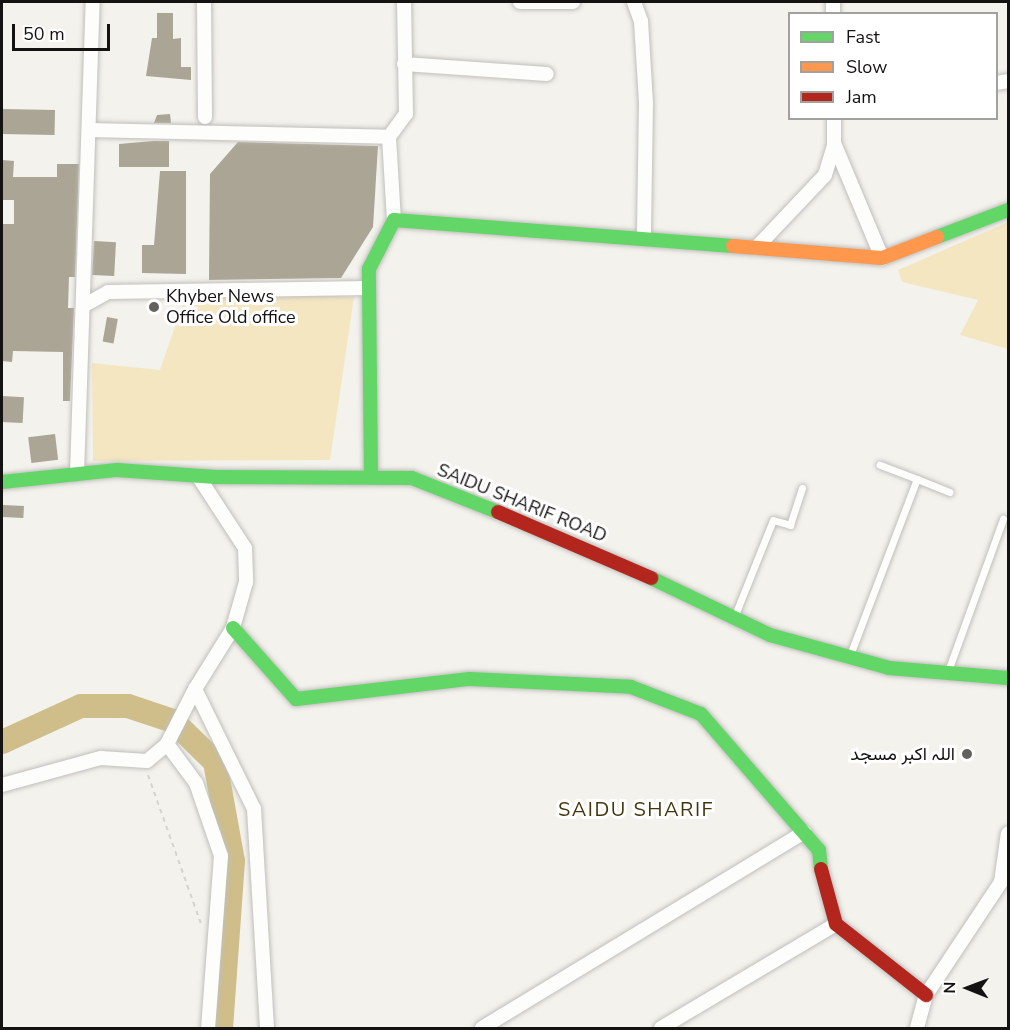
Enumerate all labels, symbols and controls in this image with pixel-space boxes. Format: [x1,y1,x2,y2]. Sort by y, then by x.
scale bar [15,12,112,50]
legend [788,12,998,120]
text: 50 m [23,22,65,46]
text: Fast [846,25,880,49]
text: Slow [846,55,887,79]
text: Jam [846,85,877,109]
place label: Khyber News Office Old office [166,286,296,328]
marker: Khyber News Office Old office [147,300,161,314]
street label: SAIDU SHARIF ROAD [434,459,610,547]
place label: اللہ اکبر مسجد [850,743,955,765]
marker: اللہ اکبر مسجد [960,747,974,761]
district label: SAIDU SHARIF [558,797,714,821]
north arrow [938,958,998,1018]
text: N [939,982,961,994]

